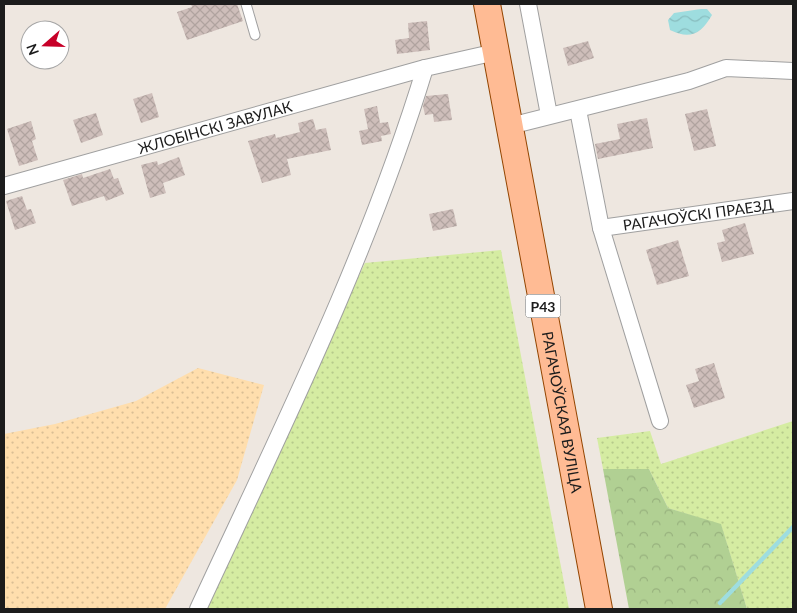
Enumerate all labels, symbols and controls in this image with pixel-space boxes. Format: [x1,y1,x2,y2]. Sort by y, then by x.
north arrow [20,20,70,70]
text: N [22,42,42,58]
street label: ЖЛОБІНСКІ ЗАВУЛАК [136,97,294,157]
street label: РАГАЧОЎСКІ ПРАЕЗД [622,195,775,234]
road number: Р43 [526,294,560,318]
street label: РАГАЧОЎСКАЯ ВУЛІЦА [539,330,586,495]

